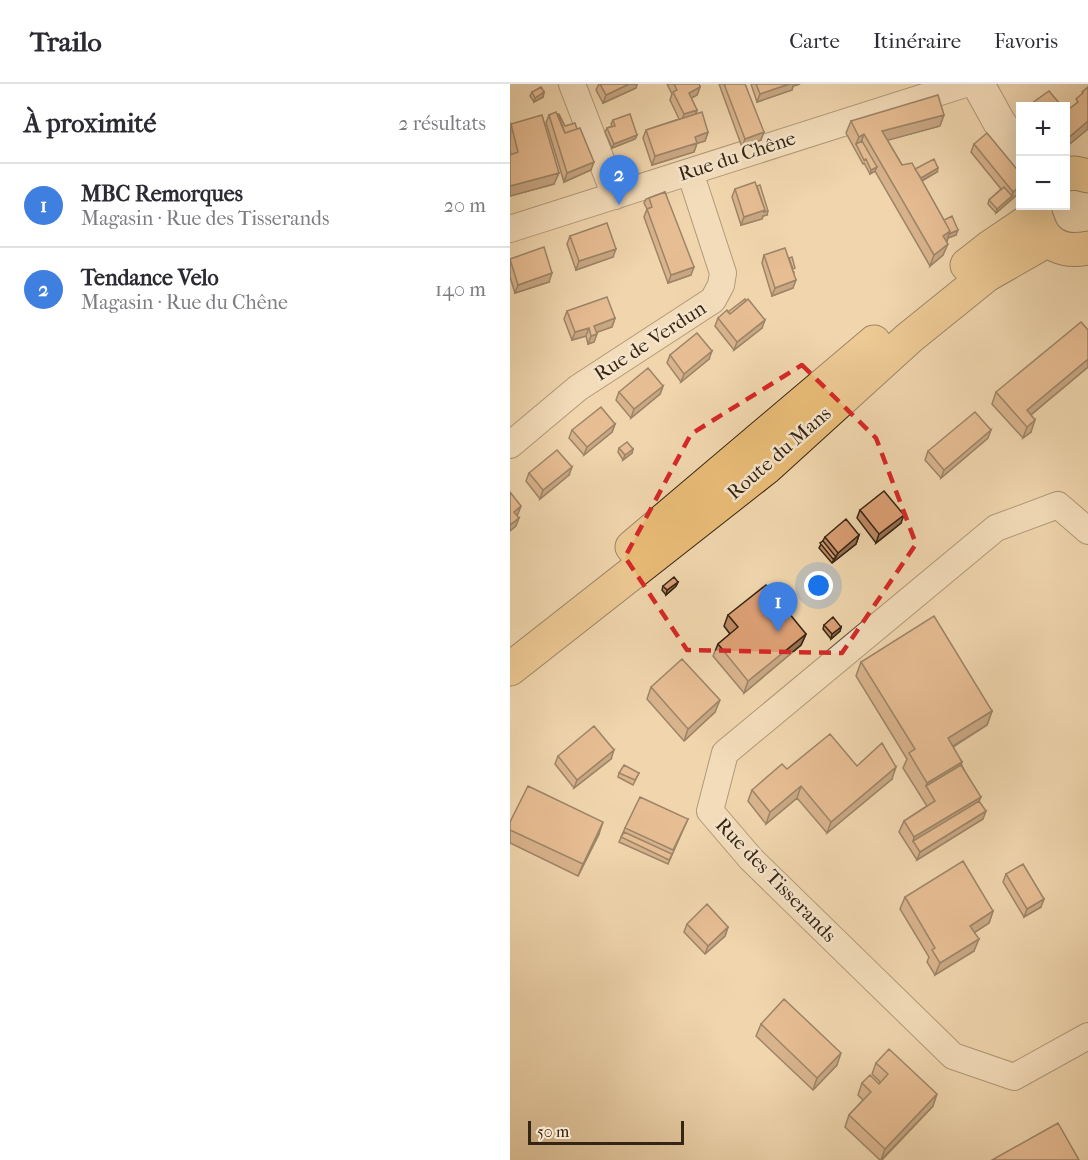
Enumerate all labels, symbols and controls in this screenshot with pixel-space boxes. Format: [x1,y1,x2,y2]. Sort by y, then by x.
text: Trailo [30,25,102,58]
text: Carte [789,29,840,53]
text: Itinéraire [873,29,961,53]
text: Favoris [994,29,1058,53]
map controls [1016,102,1070,210]
button: + [1016,102,1070,156]
text: À proximité [24,108,156,139]
text: 2 résultats [398,112,486,135]
street label: Rue du Chêne [675,126,799,186]
pin: 2 [600,156,638,205]
button: − [1016,156,1070,210]
text: MBC Remorques [81,181,243,207]
text: 1 [40,194,47,217]
text: 20 m [444,194,486,217]
text: Magasin · Rue des Tisserands [81,207,329,230]
text: Tendance Velo [81,265,219,291]
text: 2 [38,278,49,301]
text: 140 m [435,278,486,301]
text: Magasin · Rue du Chêne [81,291,288,314]
street label: Rue de Verdun [590,296,710,386]
street label: Route du Mans [722,402,836,504]
your location [804,571,833,600]
pin: 1 [758,582,798,632]
street label: Rue des Tisserands [711,813,841,947]
scale bar [528,1118,684,1146]
text: 50 m [537,1122,569,1141]

